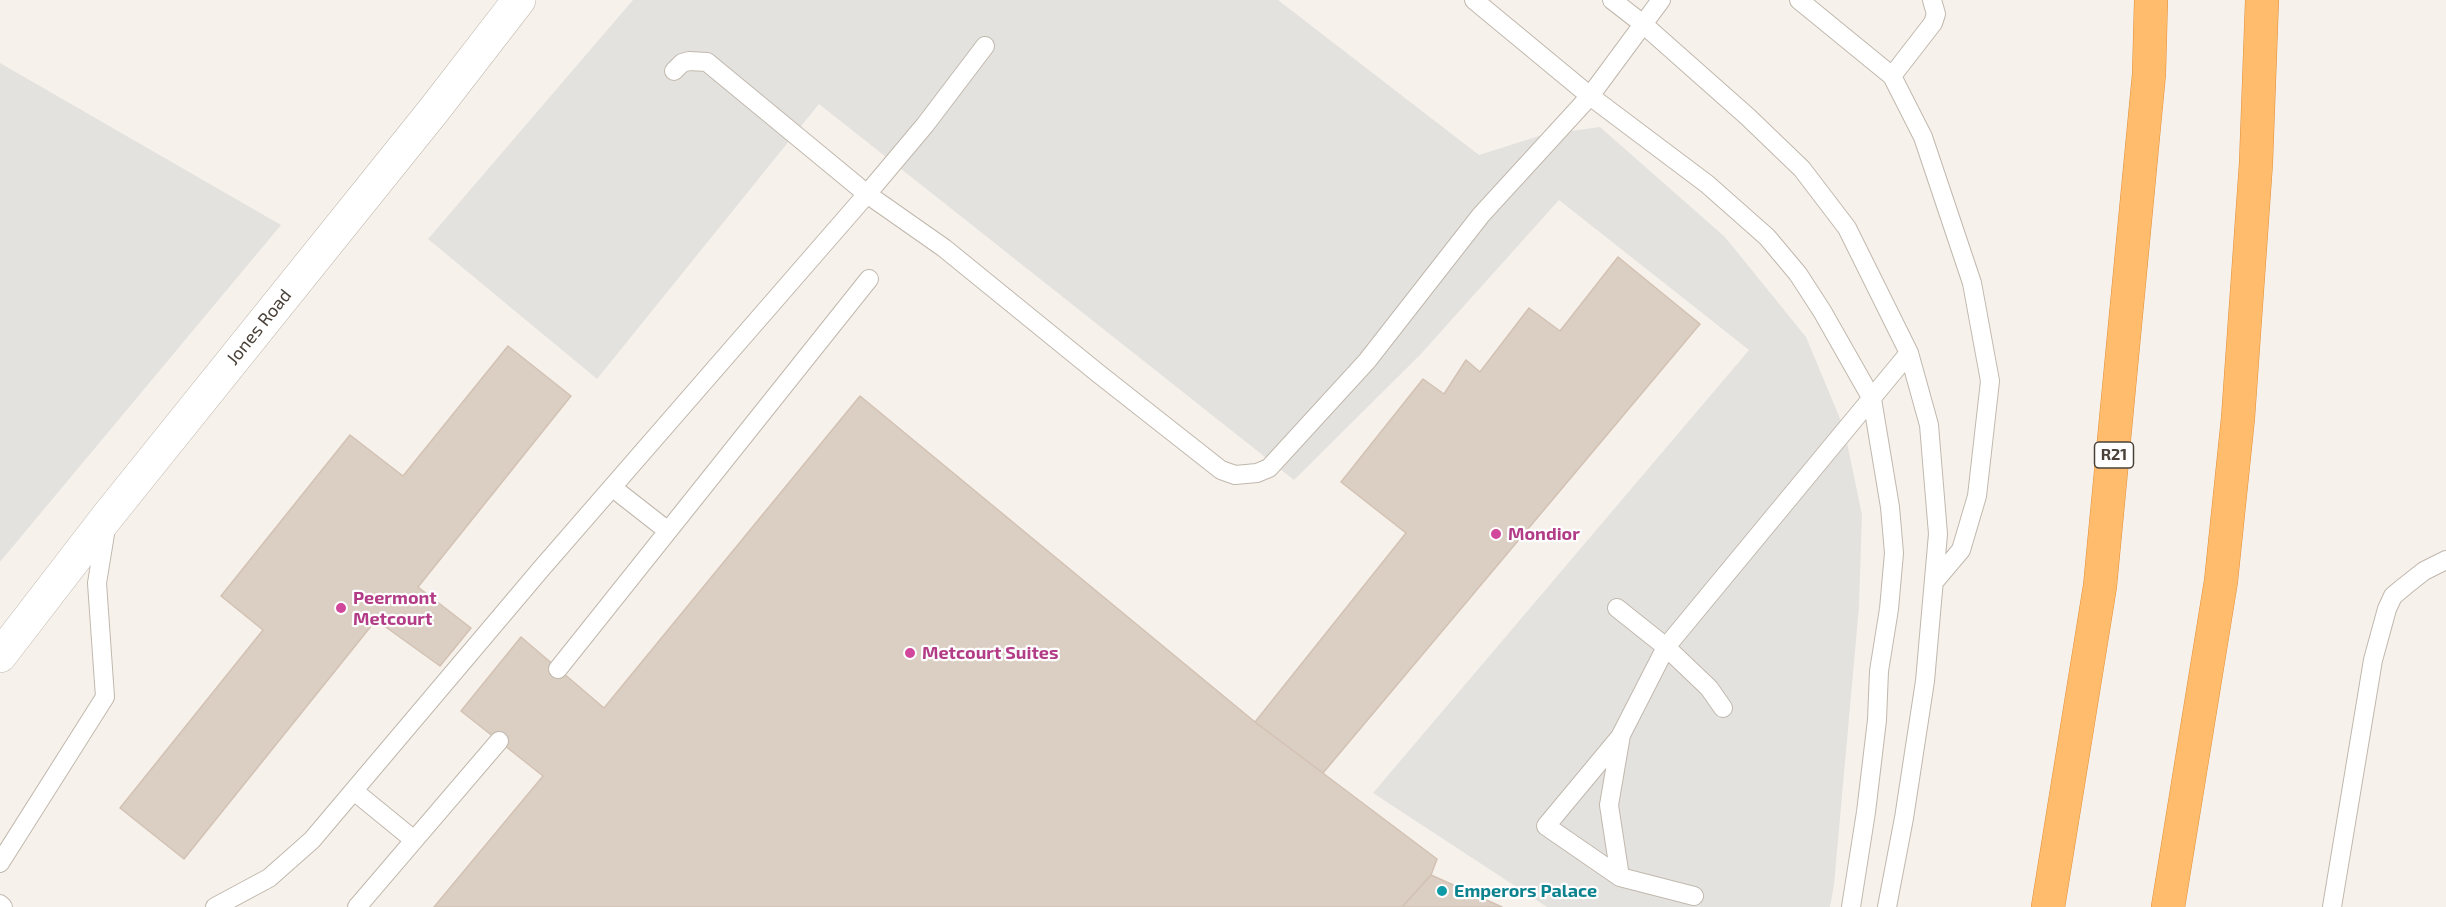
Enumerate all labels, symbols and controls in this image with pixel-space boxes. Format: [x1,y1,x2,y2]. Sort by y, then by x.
street label: Jones Road [222,285,296,369]
road number: R21 [2094,442,2134,468]
place label: Mondior [1508,523,1580,545]
marker: Mondior [1489,527,1503,541]
place label: Peermont Metcourt [353,587,437,630]
marker: Peermont Metcourt [334,601,348,615]
place label: Metcourt Suites [922,642,1059,664]
marker: Metcourt Suites [903,646,917,660]
place label: Emperors Palace [1454,880,1597,902]
marker: Emperors Palace [1435,884,1449,898]

